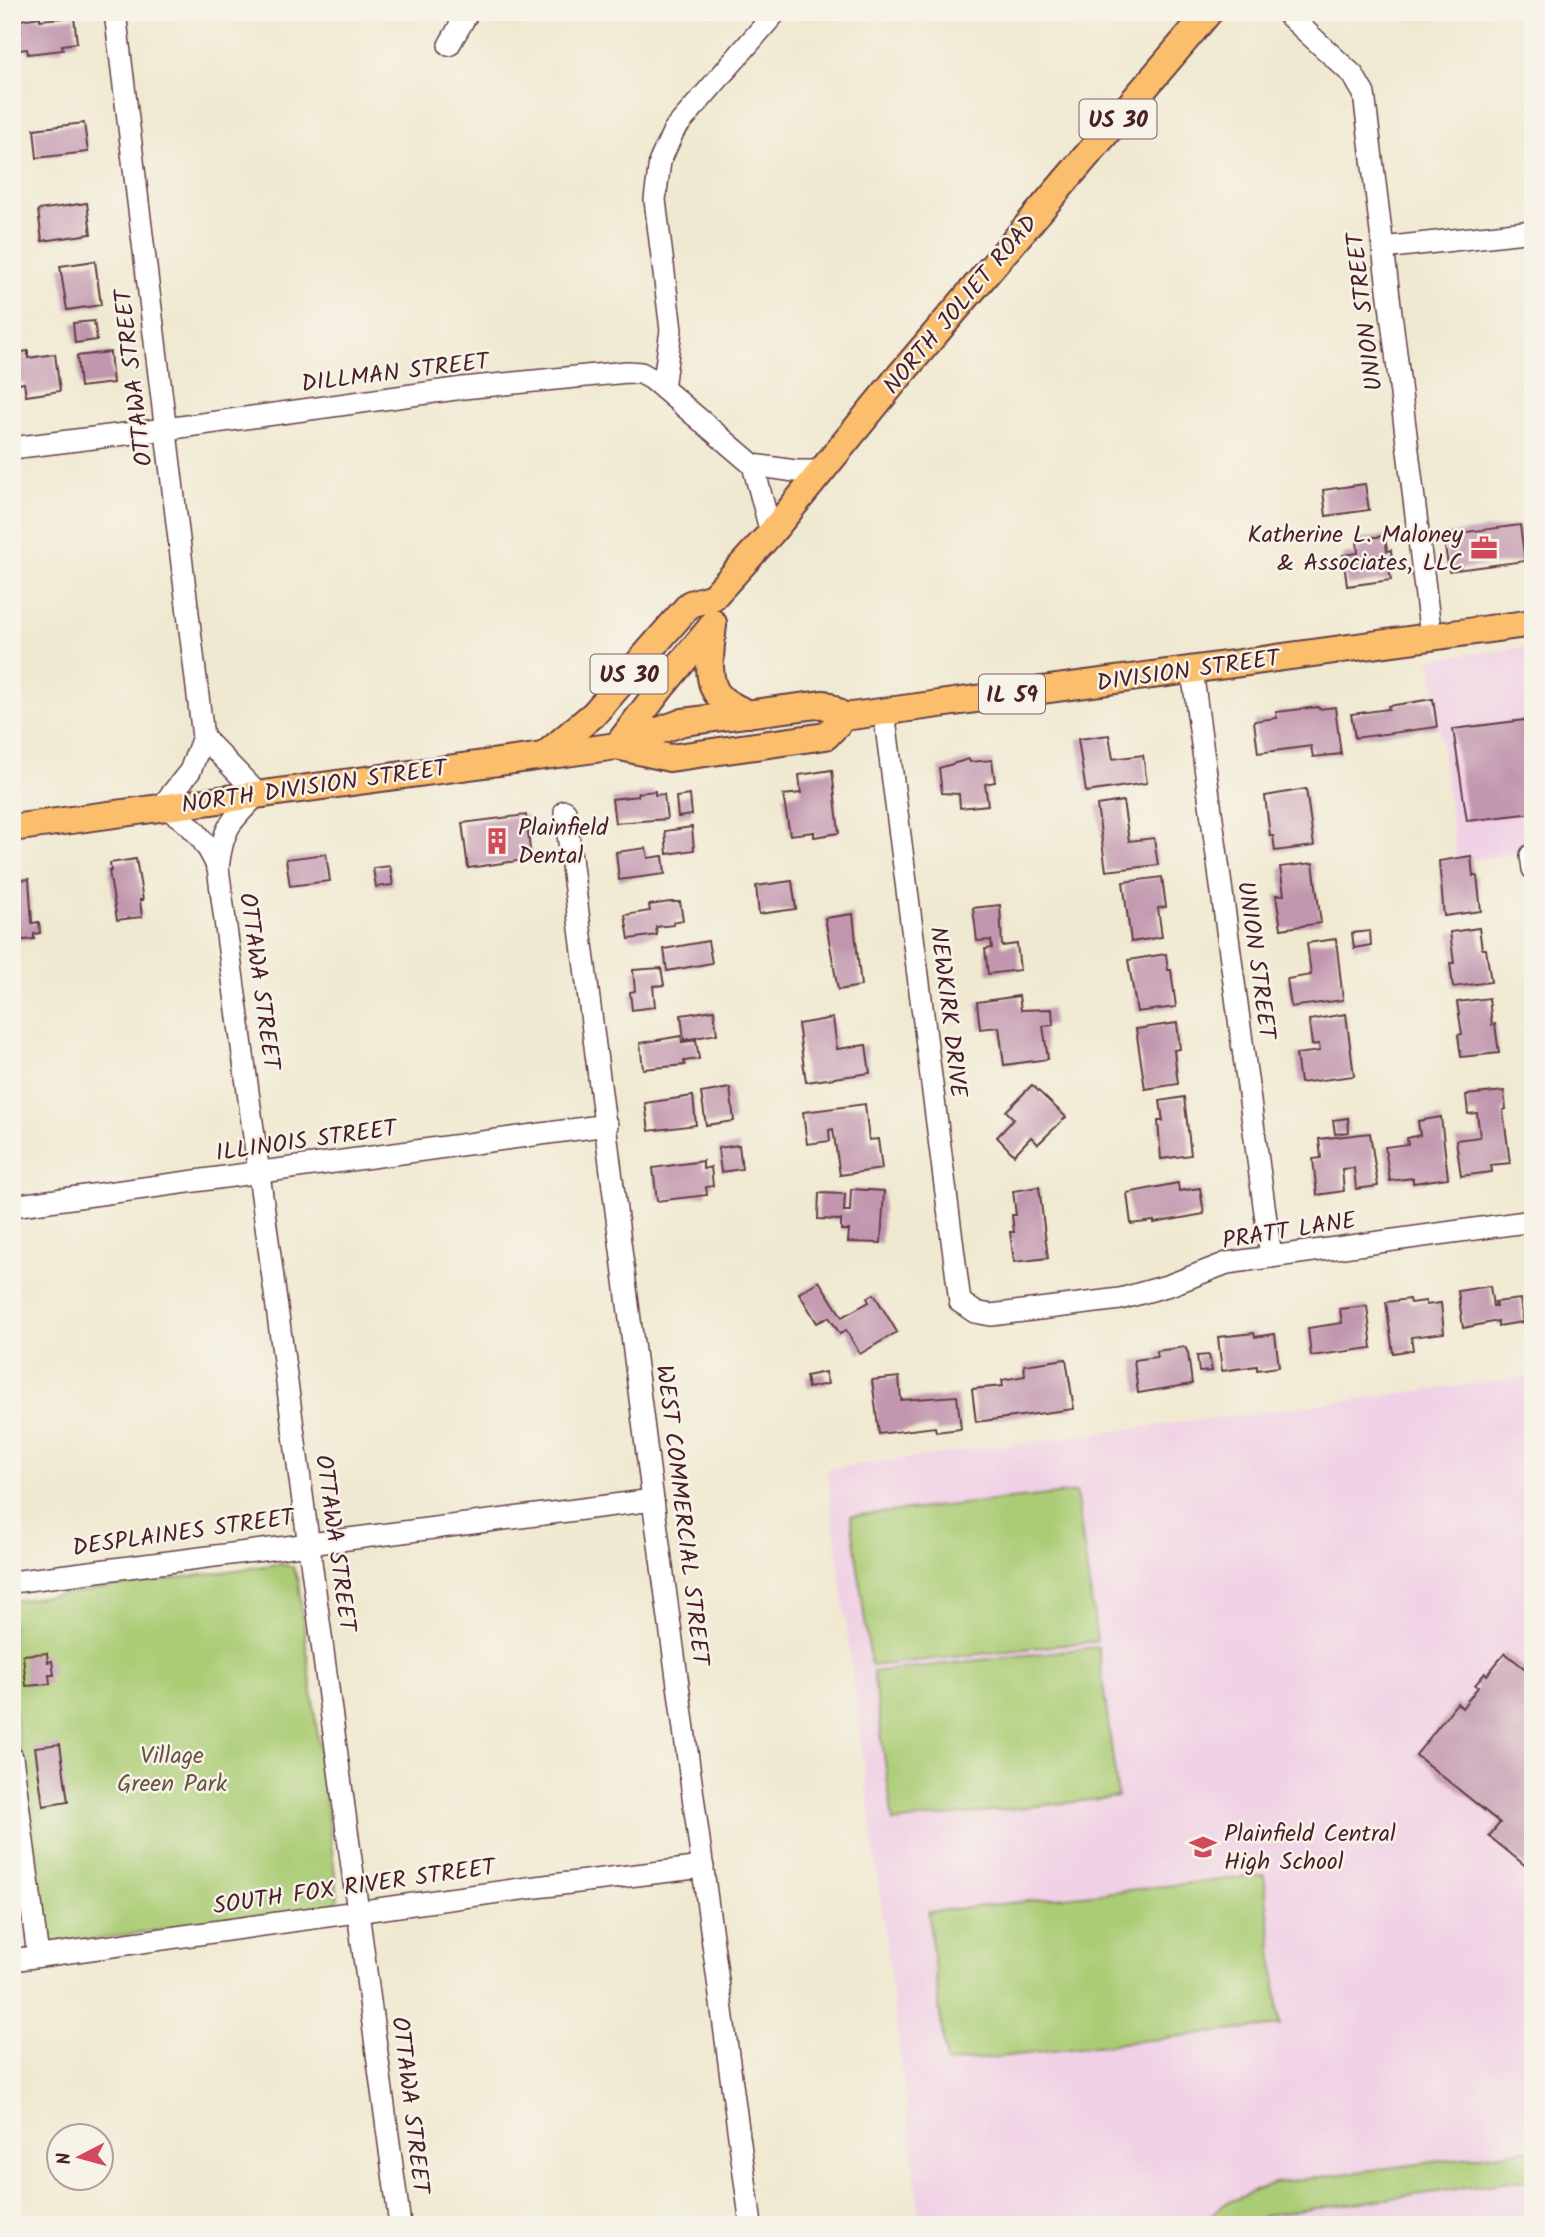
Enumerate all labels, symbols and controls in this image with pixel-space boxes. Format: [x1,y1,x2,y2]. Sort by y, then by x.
road number: US 30 [1080,100,1156,138]
street label: NORTH JOLIET ROAD [874,206,1049,404]
street label: UNION STREET [1336,228,1395,393]
street label: OTTAWA STREET [104,285,165,469]
street label: DILLMAN STREET [299,342,494,404]
place label: Katherine L. Maloney & Associates, LLC [1248,516,1464,583]
office icon: Katherine L. Maloney & Associates, LLC [1469,533,1499,563]
street label: DIVISION STREET [1094,639,1284,704]
road number: US 30 [590,654,668,694]
road number: IL 59 [979,674,1045,714]
street label: NORTH DIVISION STREET [179,749,452,825]
place label: Plainfield Dental [518,809,609,876]
building icon: Plainfield Dental [482,826,512,856]
street label: UNION STREET [1225,879,1286,1044]
street label: OTTAWA STREET [227,890,291,1074]
street label: NEWKIRK DRIVE [918,924,977,1101]
street label: ILLINOIS STREET [213,1109,401,1173]
street label: PRATT LANE [1220,1202,1360,1261]
street label: WEST COMMERCIAL STREET [644,1363,720,1670]
street label: OTTAWA STREET [303,1452,367,1636]
street label: DESPLAINES STREET [70,1498,299,1568]
park label: Village Green Park [117,1737,228,1804]
place label: Plainfield Central High School [1224,1815,1396,1882]
school or university icon: Plainfield Central High School [1188,1832,1218,1862]
street label: SOUTH FOX RIVER STREET [211,1848,500,1927]
street label: OTTAWA STREET [379,2014,440,2198]
north arrow [46,2122,116,2192]
text: N [50,2151,81,2166]

